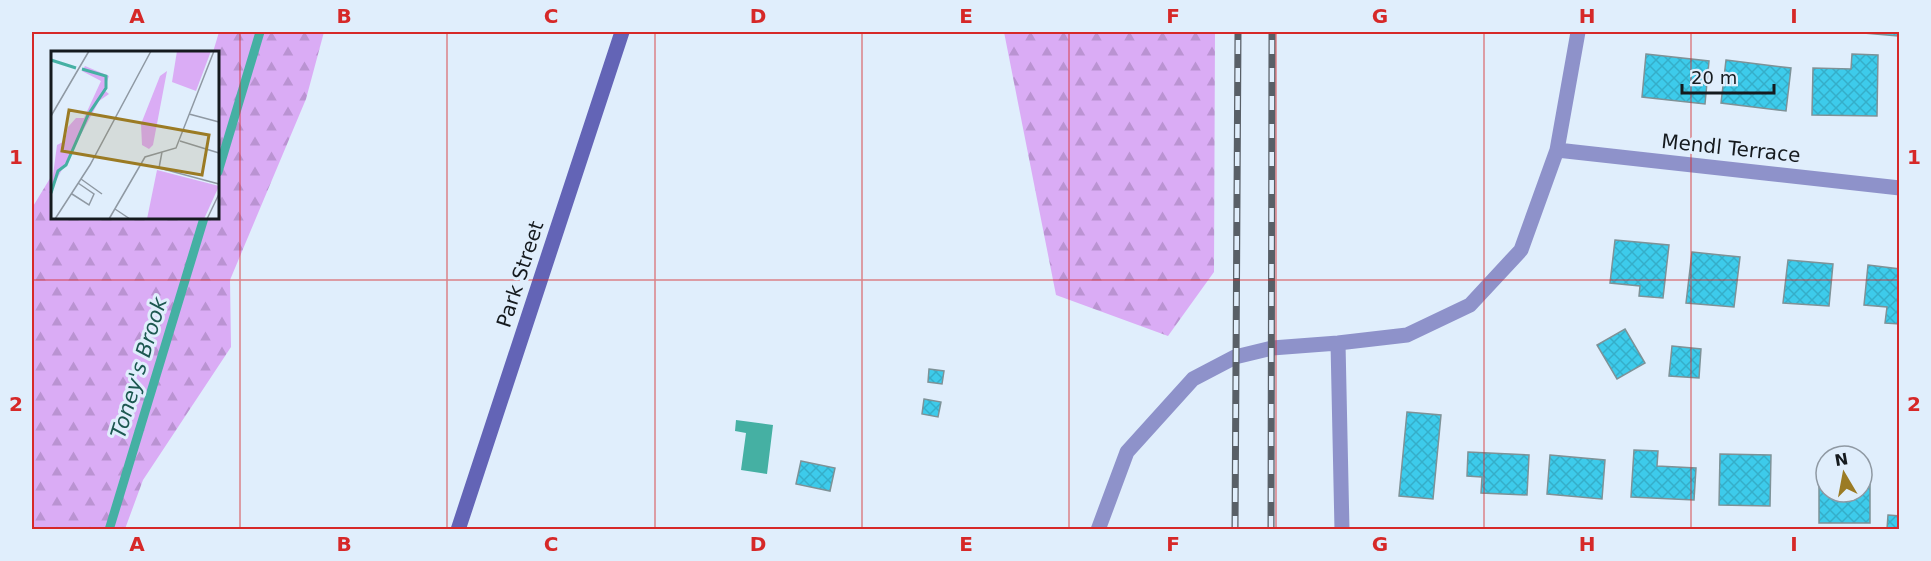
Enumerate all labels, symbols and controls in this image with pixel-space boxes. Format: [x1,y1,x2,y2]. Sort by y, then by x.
text: A [129,4,145,28]
text: B [336,4,352,28]
text: C [544,4,558,28]
text: D [750,4,766,28]
text: E [959,4,973,28]
text: F [1166,4,1180,28]
text: G [1372,4,1388,28]
text: H [1579,4,1595,28]
text: I [1790,4,1798,28]
inset map [51,51,219,219]
scale bar [1682,57,1774,95]
text: 20 m [1691,67,1737,88]
street label: Mendl Terrace [1660,129,1802,167]
text: 1 [9,145,23,169]
text: 1 [1907,145,1921,169]
street label: Park Street [492,218,549,330]
water label: Toney's Brook [106,294,172,441]
text: 2 [9,392,23,416]
text: 2 [1907,392,1921,416]
north arrow [1814,444,1874,504]
text: N [1833,449,1850,470]
text: A [129,532,145,556]
text: B [336,532,352,556]
text: C [544,532,558,556]
text: D [750,532,766,556]
text: E [959,532,973,556]
text: F [1166,532,1180,556]
text: G [1372,532,1388,556]
text: H [1579,532,1595,556]
text: I [1790,532,1798,556]

